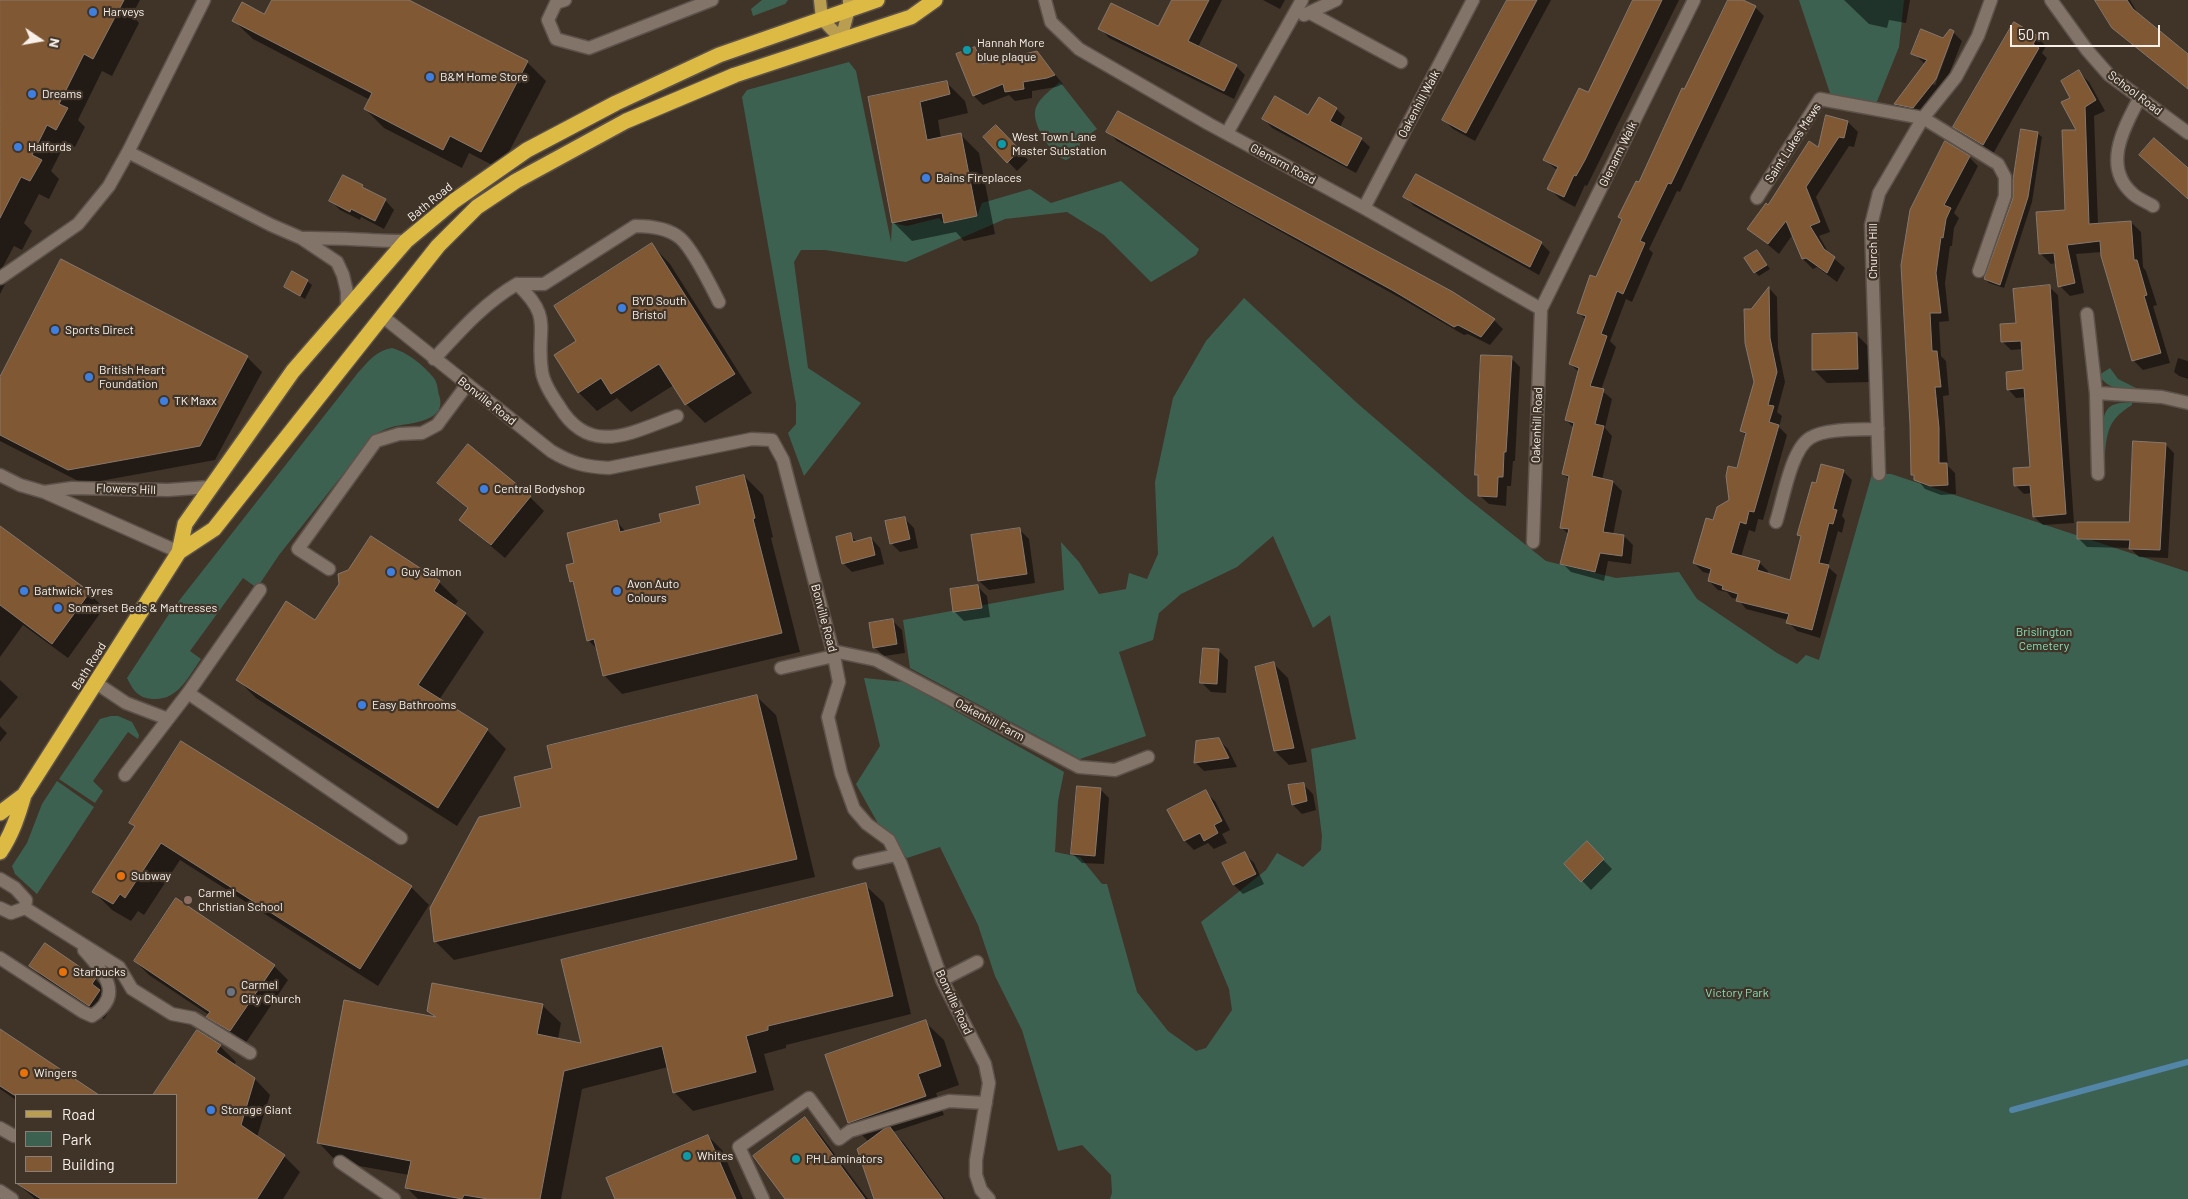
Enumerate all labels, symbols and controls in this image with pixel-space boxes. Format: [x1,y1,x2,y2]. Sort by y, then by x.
place label: Harveys [103,5,144,19]
marker: Harveys [87,6,99,18]
north arrow [15,15,65,65]
scale bar [2013,15,2163,47]
text: 50 m [2018,25,2050,43]
place label: Hannah More blue plaque [977,36,1045,64]
text: N [46,37,64,50]
marker: Hannah More blue plaque [961,44,973,56]
street label: Oakenhill Walk [1395,68,1443,140]
street label: School Road [2105,68,2165,118]
place label: B&M Home Store [440,70,528,84]
marker: B&M Home Store [424,71,436,83]
place label: Dreams [42,87,82,101]
marker: Dreams [26,88,38,100]
street label: Saint Lukes Mews [1762,101,1824,185]
street label: Glenarm Walk [1596,119,1640,189]
place label: West Town Lane Master Substation [1012,130,1106,158]
marker: West Town Lane Master Substation [996,138,1008,150]
place label: Halfords [28,140,72,154]
marker: Halfords [12,141,24,153]
street label: Glenarm Road [1248,141,1318,187]
place label: Bains Fireplaces [936,171,1022,185]
marker: Bains Fireplaces [920,172,932,184]
street label: Bath Road [405,180,455,224]
street label: Church Hill [1866,223,1880,279]
place label: BYD South Bristol [632,294,687,322]
marker: BYD South Bristol [616,302,628,314]
place label: Sports Direct [65,323,134,337]
marker: Sports Direct [49,324,61,336]
place label: British Heart Foundation [99,363,165,391]
marker: British Heart Foundation [83,371,95,383]
street label: Bonville Road [455,374,519,428]
street label: Oakenhill Road [1528,387,1546,463]
place label: TK Maxx [174,394,217,408]
marker: TK Maxx [158,395,170,407]
street label: Flowers Hill [96,481,156,497]
place label: Central Bodyshop [494,482,585,496]
marker: Central Bodyshop [478,483,490,495]
place label: Guy Salmon [401,565,461,579]
marker: Guy Salmon [385,566,397,578]
place label: Avon Auto Colours [627,577,679,605]
street label: Bonville Road [808,582,840,654]
place label: Bathwick Tyres [34,584,113,598]
marker: Bathwick Tyres [18,585,30,597]
marker: Avon Auto Colours [611,585,623,597]
place label: Somerset Beds & Mattresses [68,601,217,615]
marker: Somerset Beds & Mattresses [52,602,64,614]
park label: Brislington Cemetery [2016,625,2072,653]
street label: Bath Road [69,640,109,692]
street label: Oakenhill Farm [953,696,1027,744]
place label: Easy Bathrooms [372,698,456,712]
marker: Easy Bathrooms [356,699,368,711]
place label: Subway [131,869,171,883]
marker: Subway [115,870,127,882]
place label: Carmel Christian School [198,886,283,914]
marker: Carmel Christian School [182,894,194,906]
place label: Starbucks [73,965,126,979]
marker: Starbucks [57,966,69,978]
street label: Bonville Road [933,967,975,1037]
place label: Carmel City Church [241,978,301,1006]
marker: Carmel City Church [225,986,237,998]
park label: Victory Park [1705,986,1769,1000]
place label: Wingers [34,1066,77,1080]
marker: Wingers [18,1067,30,1079]
legend [15,1094,178,1184]
place label: Storage Giant [221,1103,292,1117]
marker: Storage Giant [205,1104,217,1116]
text: Road [62,1105,95,1123]
text: Park [62,1130,91,1148]
place label: Whites [697,1149,733,1163]
marker: Whites [681,1150,693,1162]
place label: PH Laminators [806,1152,883,1166]
marker: PH Laminators [790,1153,802,1165]
text: Building [62,1155,115,1173]

